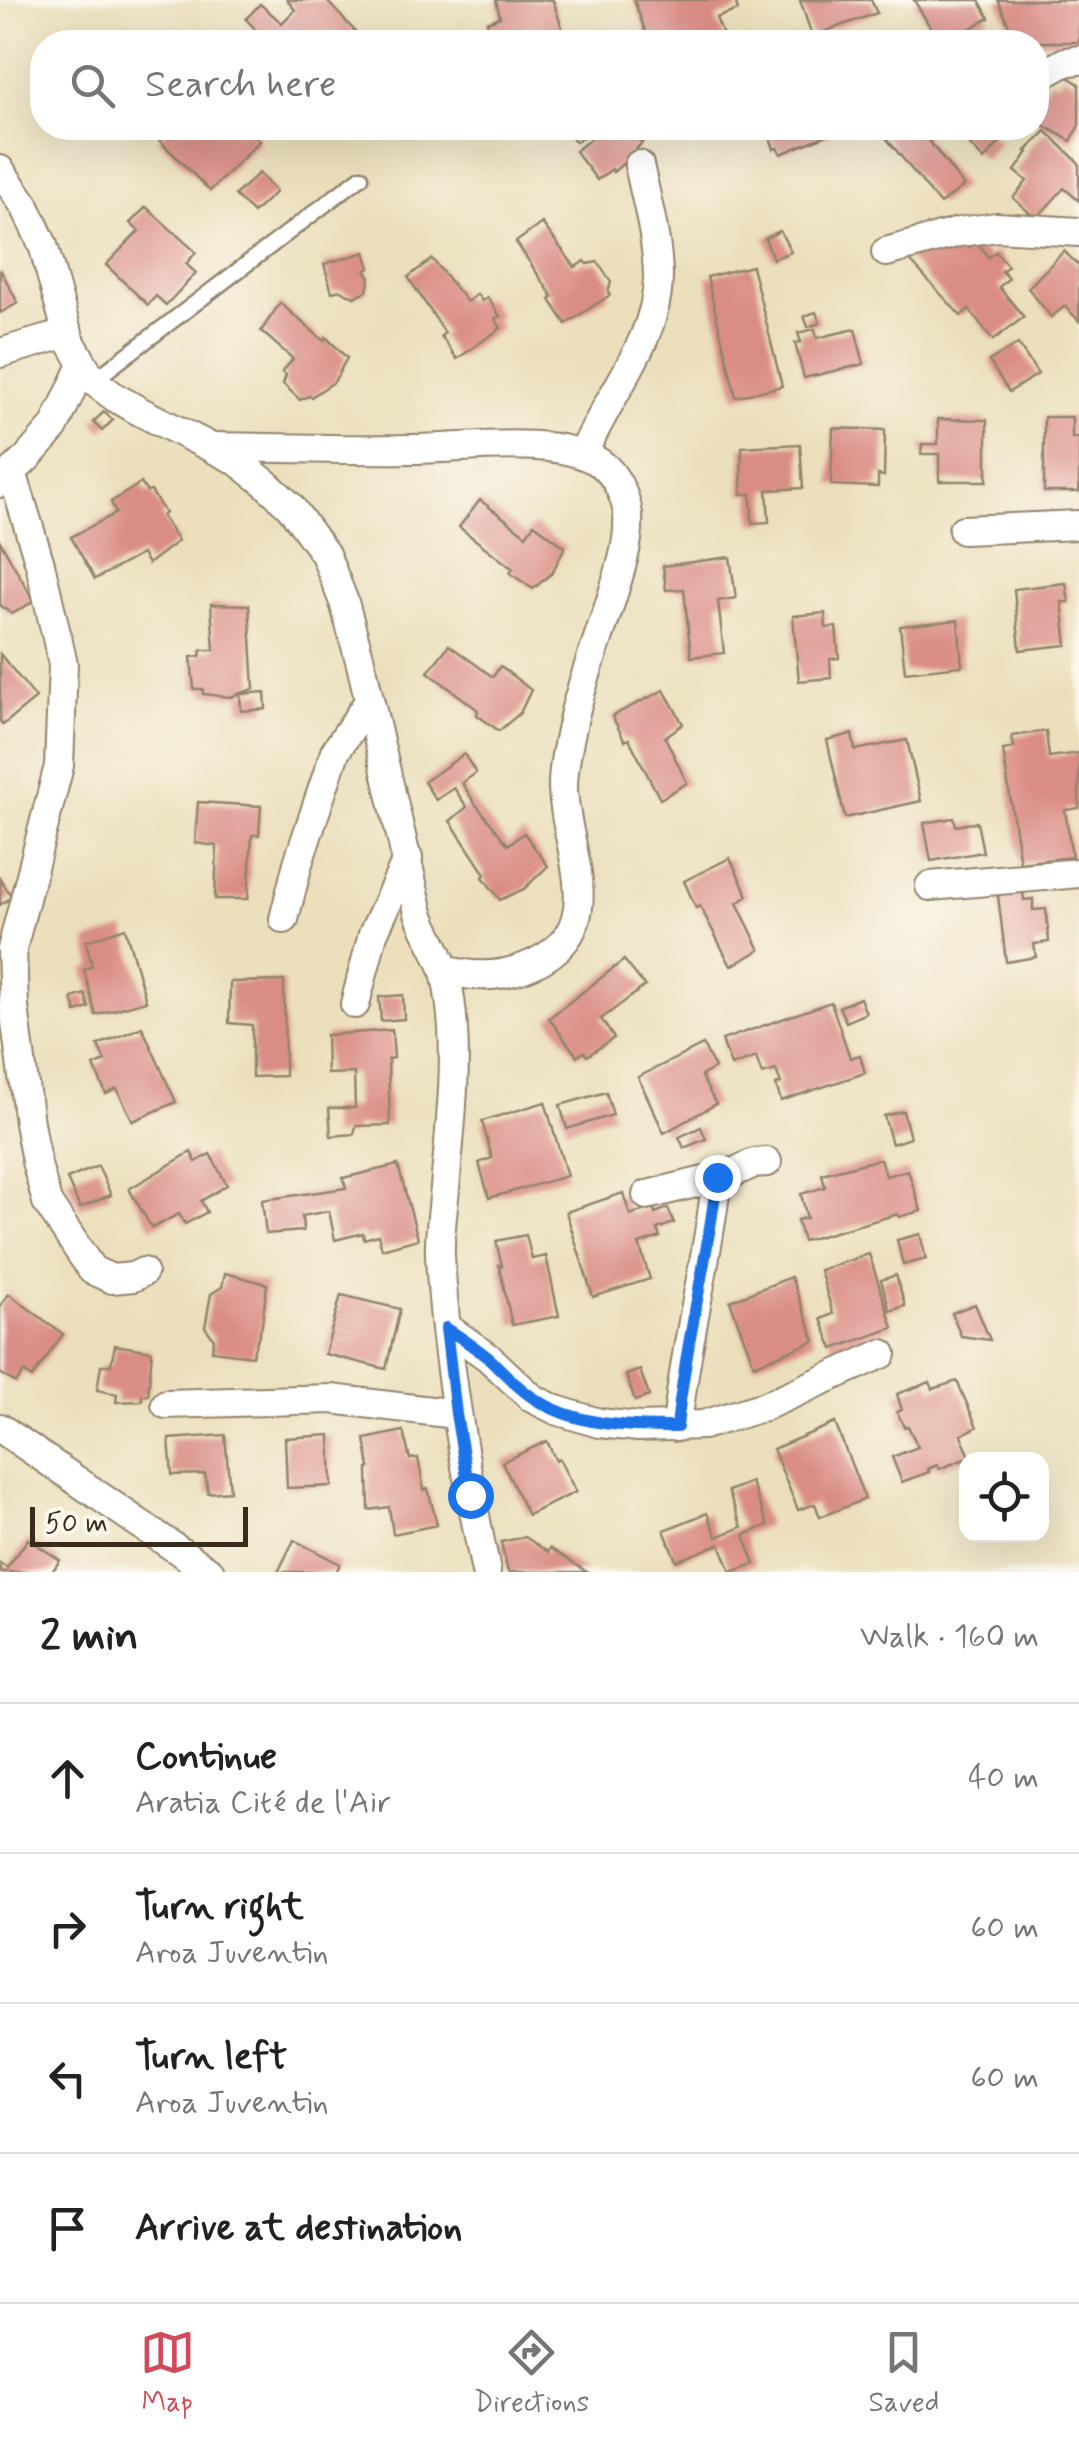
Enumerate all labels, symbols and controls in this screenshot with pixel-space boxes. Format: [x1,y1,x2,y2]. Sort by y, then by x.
search box [30,30,1049,140]
icon: search [65,58,120,113]
text: Search here [145,61,336,110]
route end [695,1155,741,1201]
map controls [959,1452,1049,1542]
button: locate [959,1452,1049,1542]
route start [448,1473,494,1519]
scale bar [30,1502,248,1546]
text: 50 m [45,1506,108,1543]
text: 2 min [40,1610,139,1665]
text: Walk · 160 m [860,1616,1039,1658]
text: Continue [135,1733,277,1782]
icon: ahead [40,1751,95,1806]
text: 40 m [968,1757,1039,1799]
text: Aratia Cité de l'Air [135,1782,391,1824]
text: Turn right [135,1883,304,1932]
icon: right [40,1901,95,1956]
text: 60 m [970,1907,1039,1949]
text: Aroa Juventin [135,1932,329,1974]
text: Turn left [135,2033,287,2082]
icon: left [40,2051,95,2106]
text: 60 m [970,2057,1039,2099]
text: Aroa Juventin [135,2082,329,2124]
icon: arrive [40,2201,95,2256]
text: Arrive at destination [135,2204,462,2253]
tab: Map [140,2325,195,2422]
tab: Directions [474,2325,589,2422]
tab: Saved [869,2325,939,2422]

